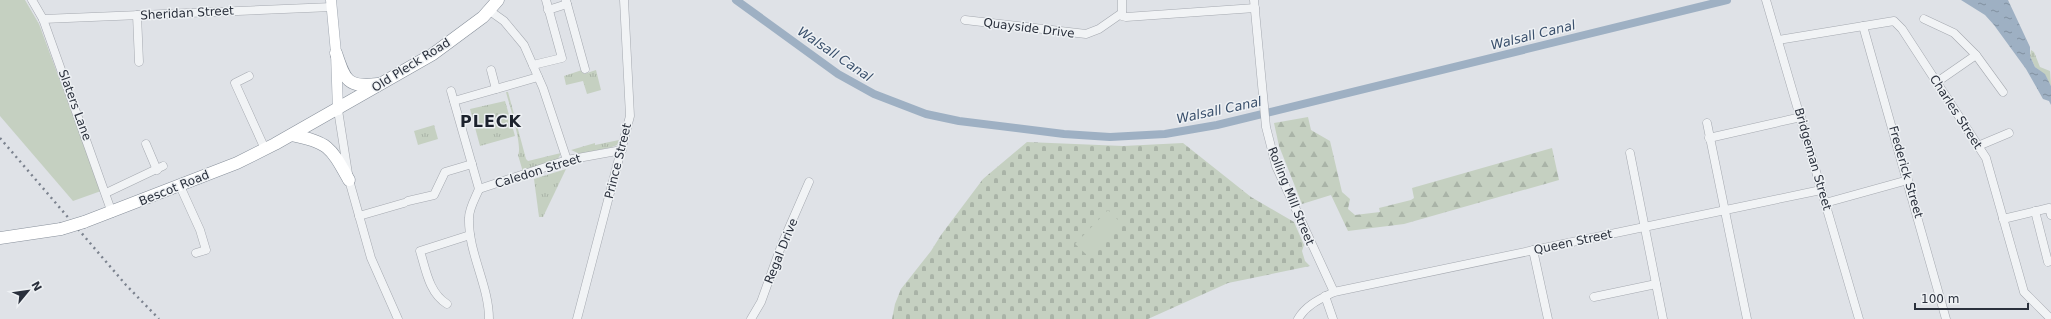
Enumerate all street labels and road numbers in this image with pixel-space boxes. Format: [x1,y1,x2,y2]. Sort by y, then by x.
street label: Sheridan Street [140,4,234,22]
street label: Quayside Drive [983,15,1075,41]
street label: Old Pleck Road [369,35,453,95]
street label: Slaters Lane [56,68,94,142]
street label: Charles Street [1927,72,1985,152]
street label: Bridgeman Street [1792,106,1834,212]
street label: Prince Street [602,122,634,200]
street label: Frederick Street [1886,124,1926,220]
street label: Rolling Mill Street [1265,145,1317,247]
street label: Caledon Street [493,151,583,191]
street label: Bescot Road [137,168,211,208]
street label: Regal Drive [762,216,800,286]
street label: Queen Street [1533,227,1614,257]

